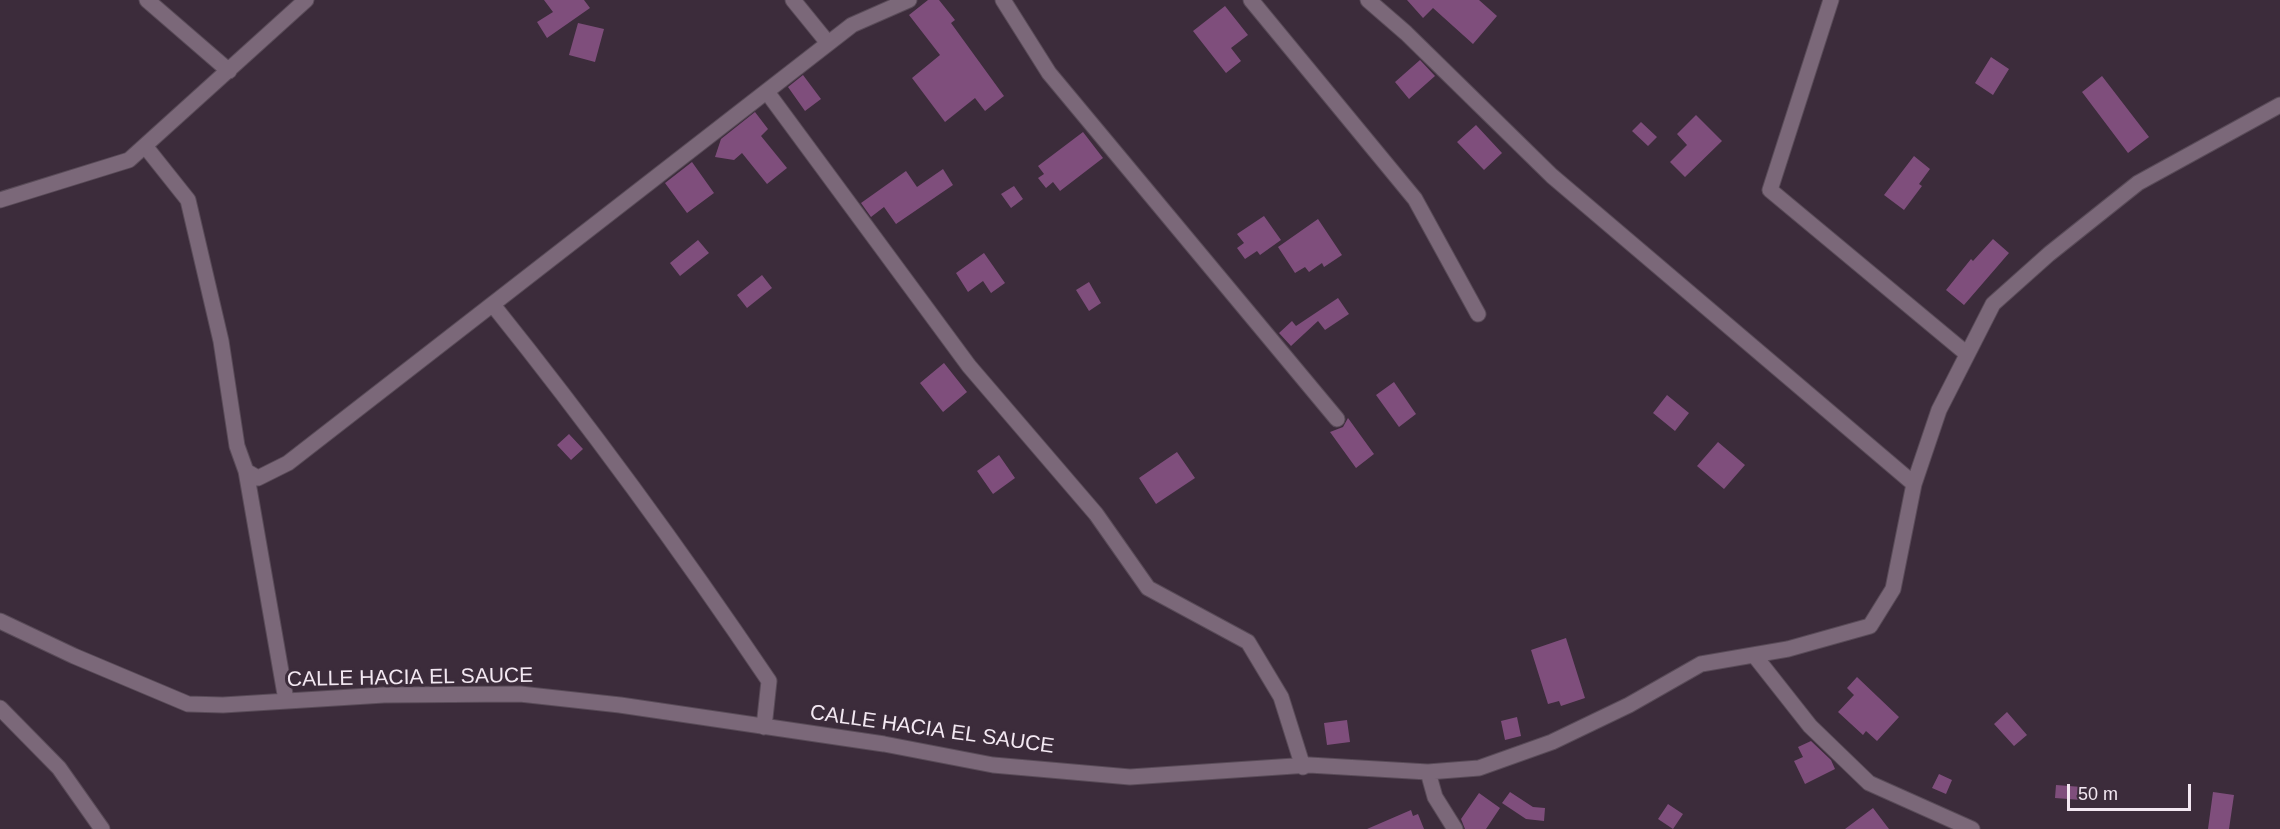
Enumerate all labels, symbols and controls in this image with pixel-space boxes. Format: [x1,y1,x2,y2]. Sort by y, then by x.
street label: CALLE HACIA EL SAUCE [287,663,533,693]
street label: CALLE HACIA EL SAUCE [808,700,1056,760]
scale bar [2070,772,2194,810]
text: 50 m [2078,784,2118,804]

